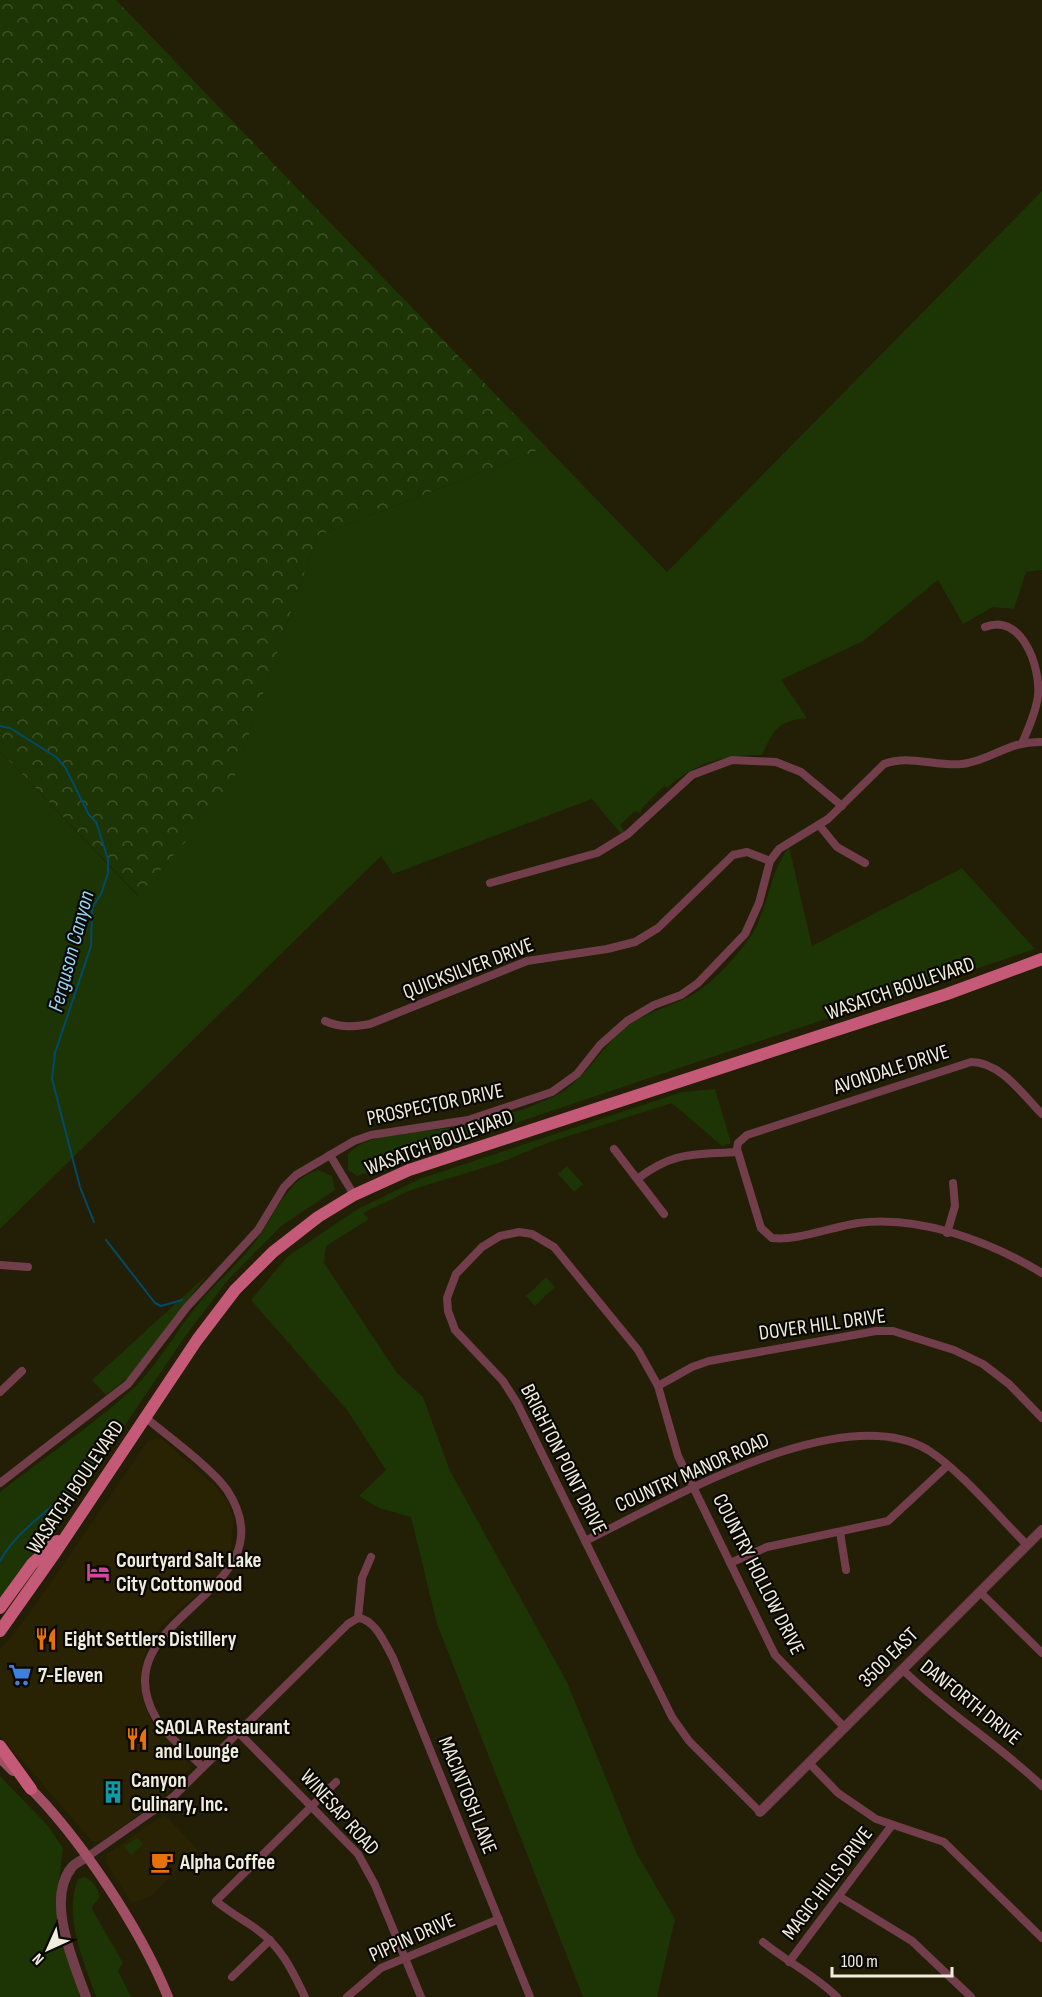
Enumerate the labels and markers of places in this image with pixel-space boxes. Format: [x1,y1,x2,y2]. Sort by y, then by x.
place label: Courtyard Salt Lake City Cottonwood [116,1548,262,1597]
hotel icon: Courtyard Salt Lake City Cottonwood [85,1559,111,1585]
restaurant icon: Eight Settlers Distillery [33,1626,59,1652]
place label: Eight Settlers Distillery [64,1627,237,1652]
supermarket icon: 7-Eleven [7,1662,33,1688]
place label: 7-Eleven [38,1663,103,1688]
place label: SAOLA Restaurant and Lounge [155,1715,290,1764]
restaurant icon: SAOLA Restaurant and Lounge [124,1726,150,1752]
place label: Canyon Culinary, Inc. [131,1768,228,1817]
building icon: Canyon Culinary, Inc. [100,1779,126,1805]
cafe icon: Alpha Coffee [149,1849,175,1875]
place label: Alpha Coffee [179,1850,275,1875]

